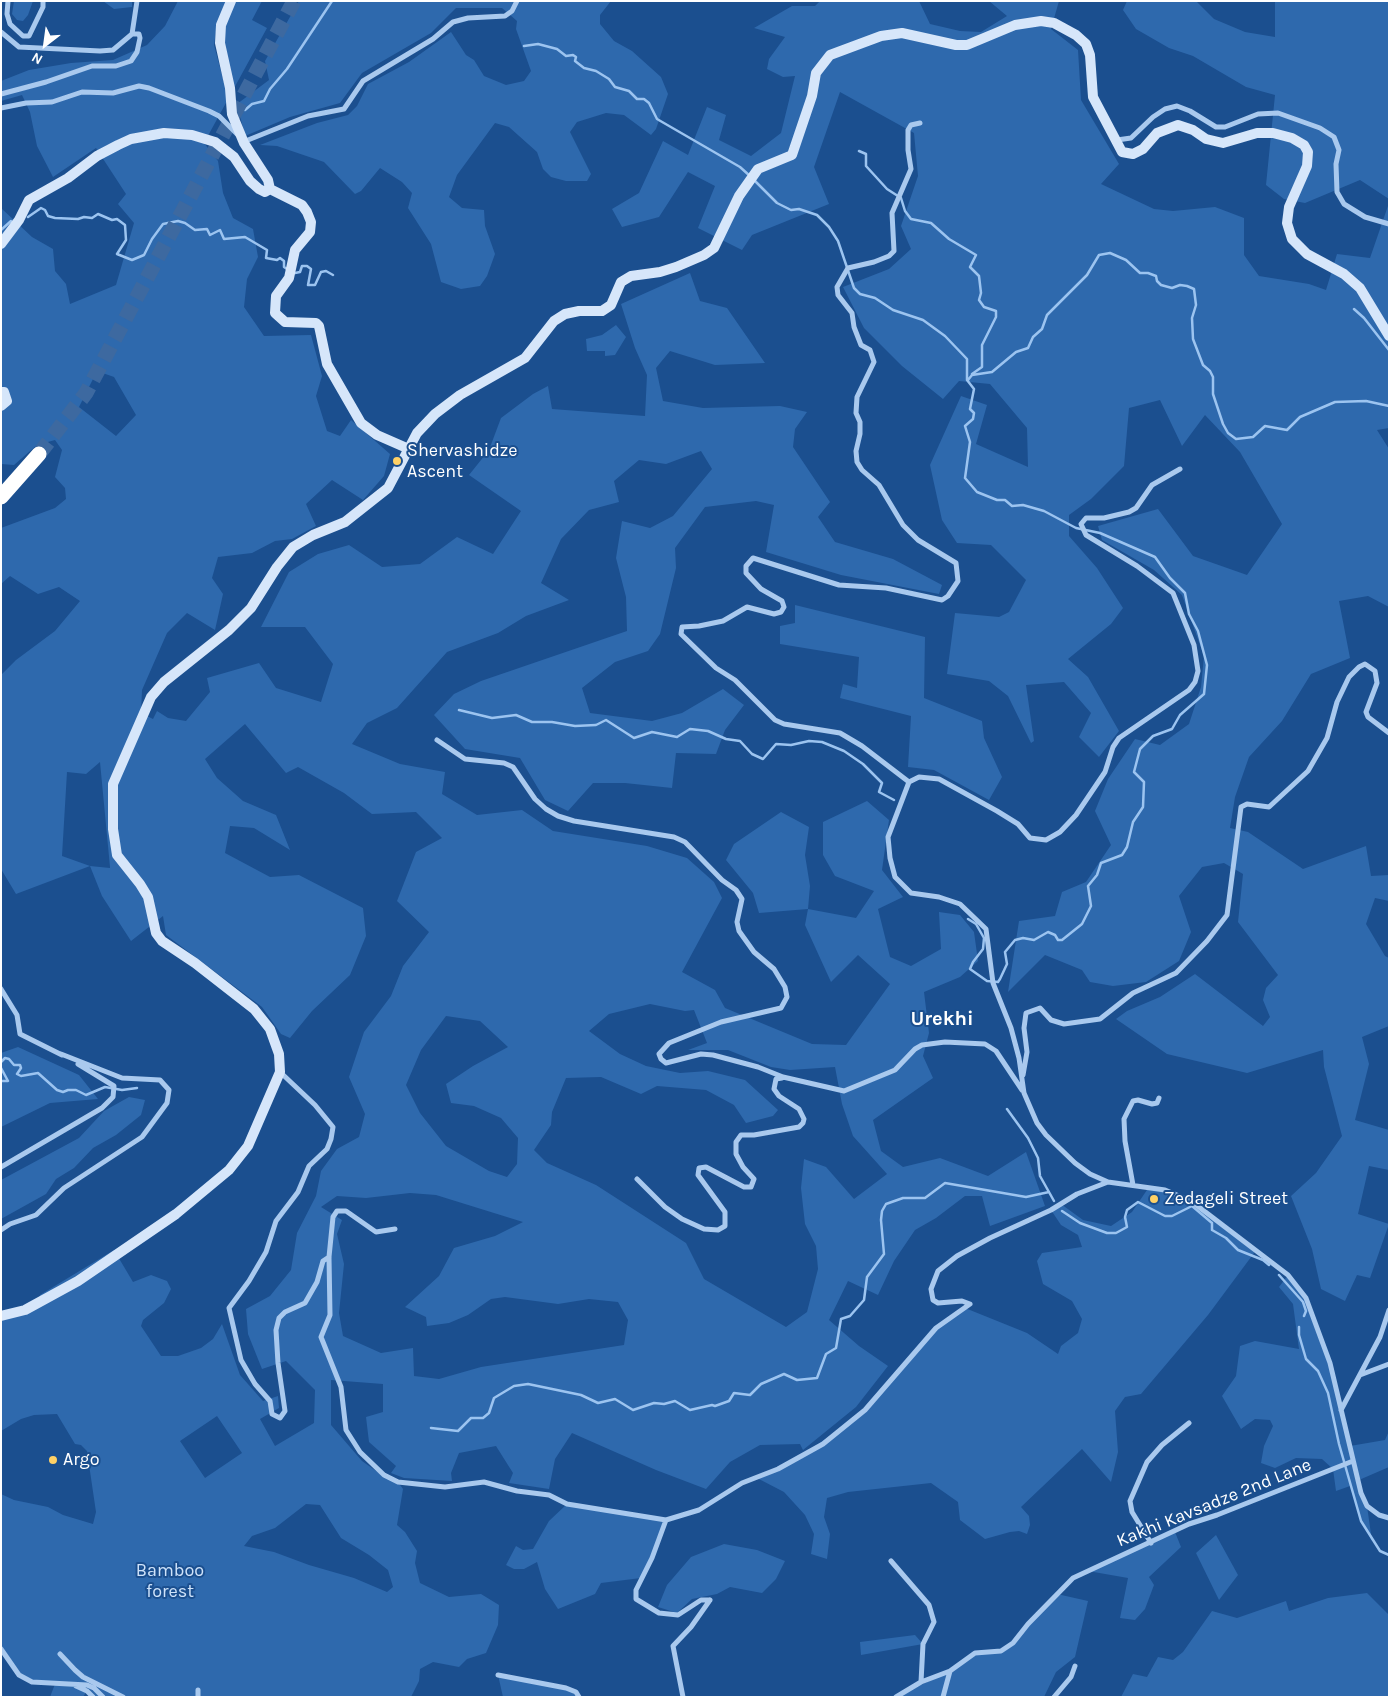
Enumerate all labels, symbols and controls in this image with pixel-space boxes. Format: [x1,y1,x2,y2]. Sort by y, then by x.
north arrow [20,20,70,70]
text: N [29,49,46,68]
place label: Shervashidze Ascent [407,440,518,482]
marker: Shervashidze Ascent [391,455,403,467]
district label: Urekhi [910,1007,974,1031]
place label: Zedageli Street [1164,1188,1288,1210]
marker: Zedageli Street [1148,1193,1160,1205]
place label: Argo [63,1449,100,1471]
marker: Argo [47,1454,59,1466]
street label: Kakhi Kavsadze 2nd Lane [1113,1454,1315,1552]
park label: Bamboo forest [136,1560,204,1602]

